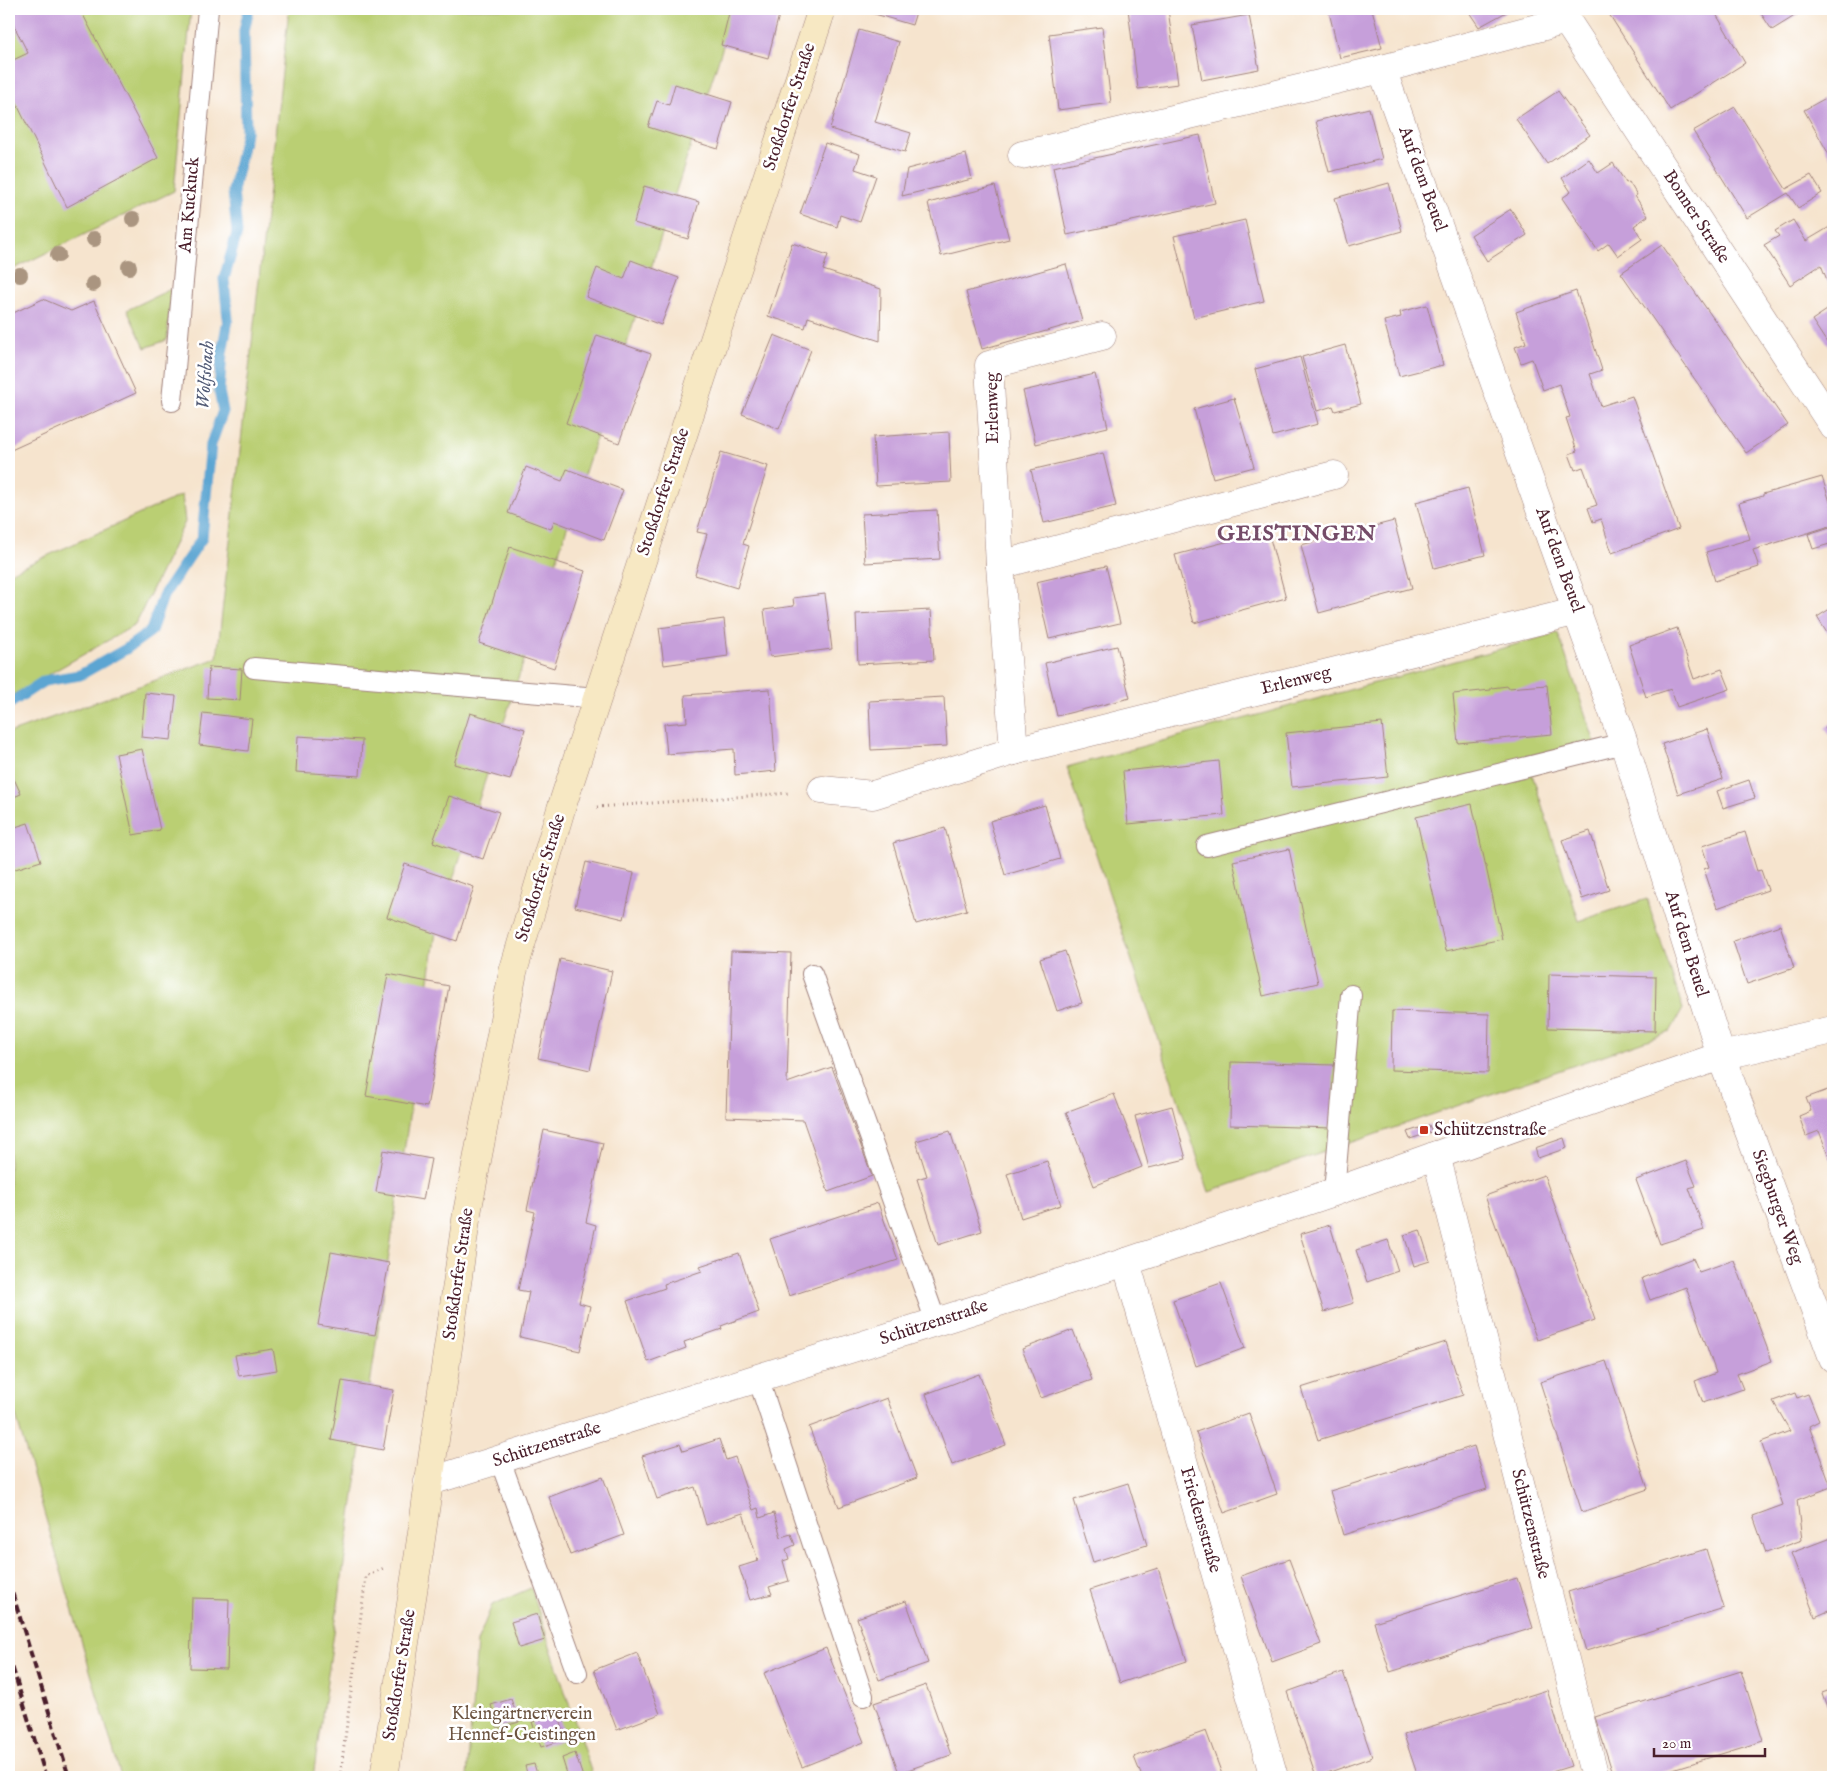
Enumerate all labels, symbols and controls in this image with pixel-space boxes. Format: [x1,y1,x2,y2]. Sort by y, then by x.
street label: Stoßdorfer Straße [759,40,821,174]
street label: Auf dem Beuel [1392,122,1452,235]
street label: Am Kuckuck [174,156,206,255]
street label: Bonner Straße [1657,166,1735,268]
water label: Wolfsbach [192,340,220,410]
street label: Erlenweg [981,372,1005,444]
street label: Stoßdorfer Straße [633,425,695,559]
street label: Auf dem Beuel [1529,503,1589,616]
district label: GEISTINGEN [1217,520,1377,548]
street label: Erlenweg [1259,661,1334,701]
street label: Stoßdorfer Straße [511,811,571,945]
street label: Auf dem Beuel [1659,887,1713,1000]
place label: Schützenstraße [1434,1119,1547,1142]
marker: Schützenstraße [1418,1124,1430,1136]
street label: Siegburger Weg [1746,1147,1808,1268]
street label: Stoßdorfer Straße [438,1207,480,1341]
street label: Schützenstraße [877,1295,991,1351]
street label: Schützenstraße [490,1417,604,1473]
street label: Friedensstraße [1174,1464,1226,1576]
street label: Schützenstraße [1505,1467,1555,1581]
street label: Stoßdorfer Straße [378,1608,422,1742]
park label: Kleingärtnerverein Hennef-Geistingen [448,1703,596,1747]
scale bar [1654,1726,1766,1758]
text: 20 m [1662,1734,1692,1753]

